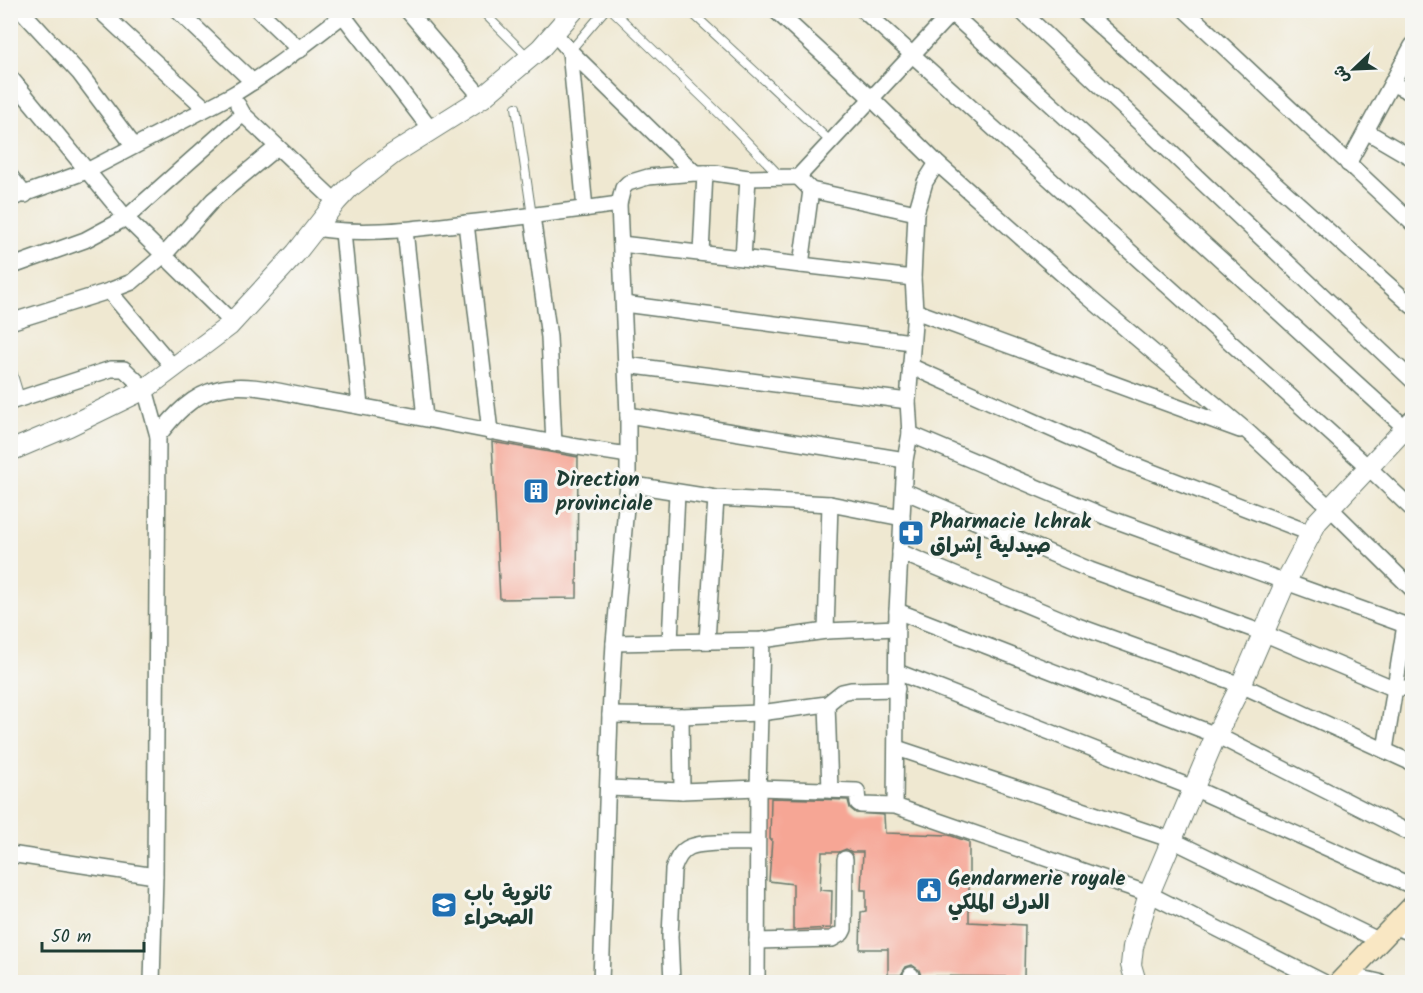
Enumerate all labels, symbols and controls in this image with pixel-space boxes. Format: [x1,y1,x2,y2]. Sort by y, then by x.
north arrow [1324,39,1384,99]
text: ش [1327,61,1357,87]
place label: Direction provinciale [555,464,653,521]
building icon: Direction provinciale [521,476,551,506]
place label: Pharmacie Ichrak صيدلية إشراق [930,506,1092,563]
pharmacy icon: Pharmacie Ichrak صيدلية إشراق [896,518,926,548]
place label: Gendarmerie royale الدرك الملكي [948,863,1126,921]
public building icon: Gendarmerie royale الدرك الملكي [914,875,944,905]
place label: ثانوية باب الصحراء [464,878,553,935]
school or university icon: ثانوية باب الصحراء [429,890,459,920]
scale bar [42,915,144,953]
text: 50 m [51,923,91,952]

